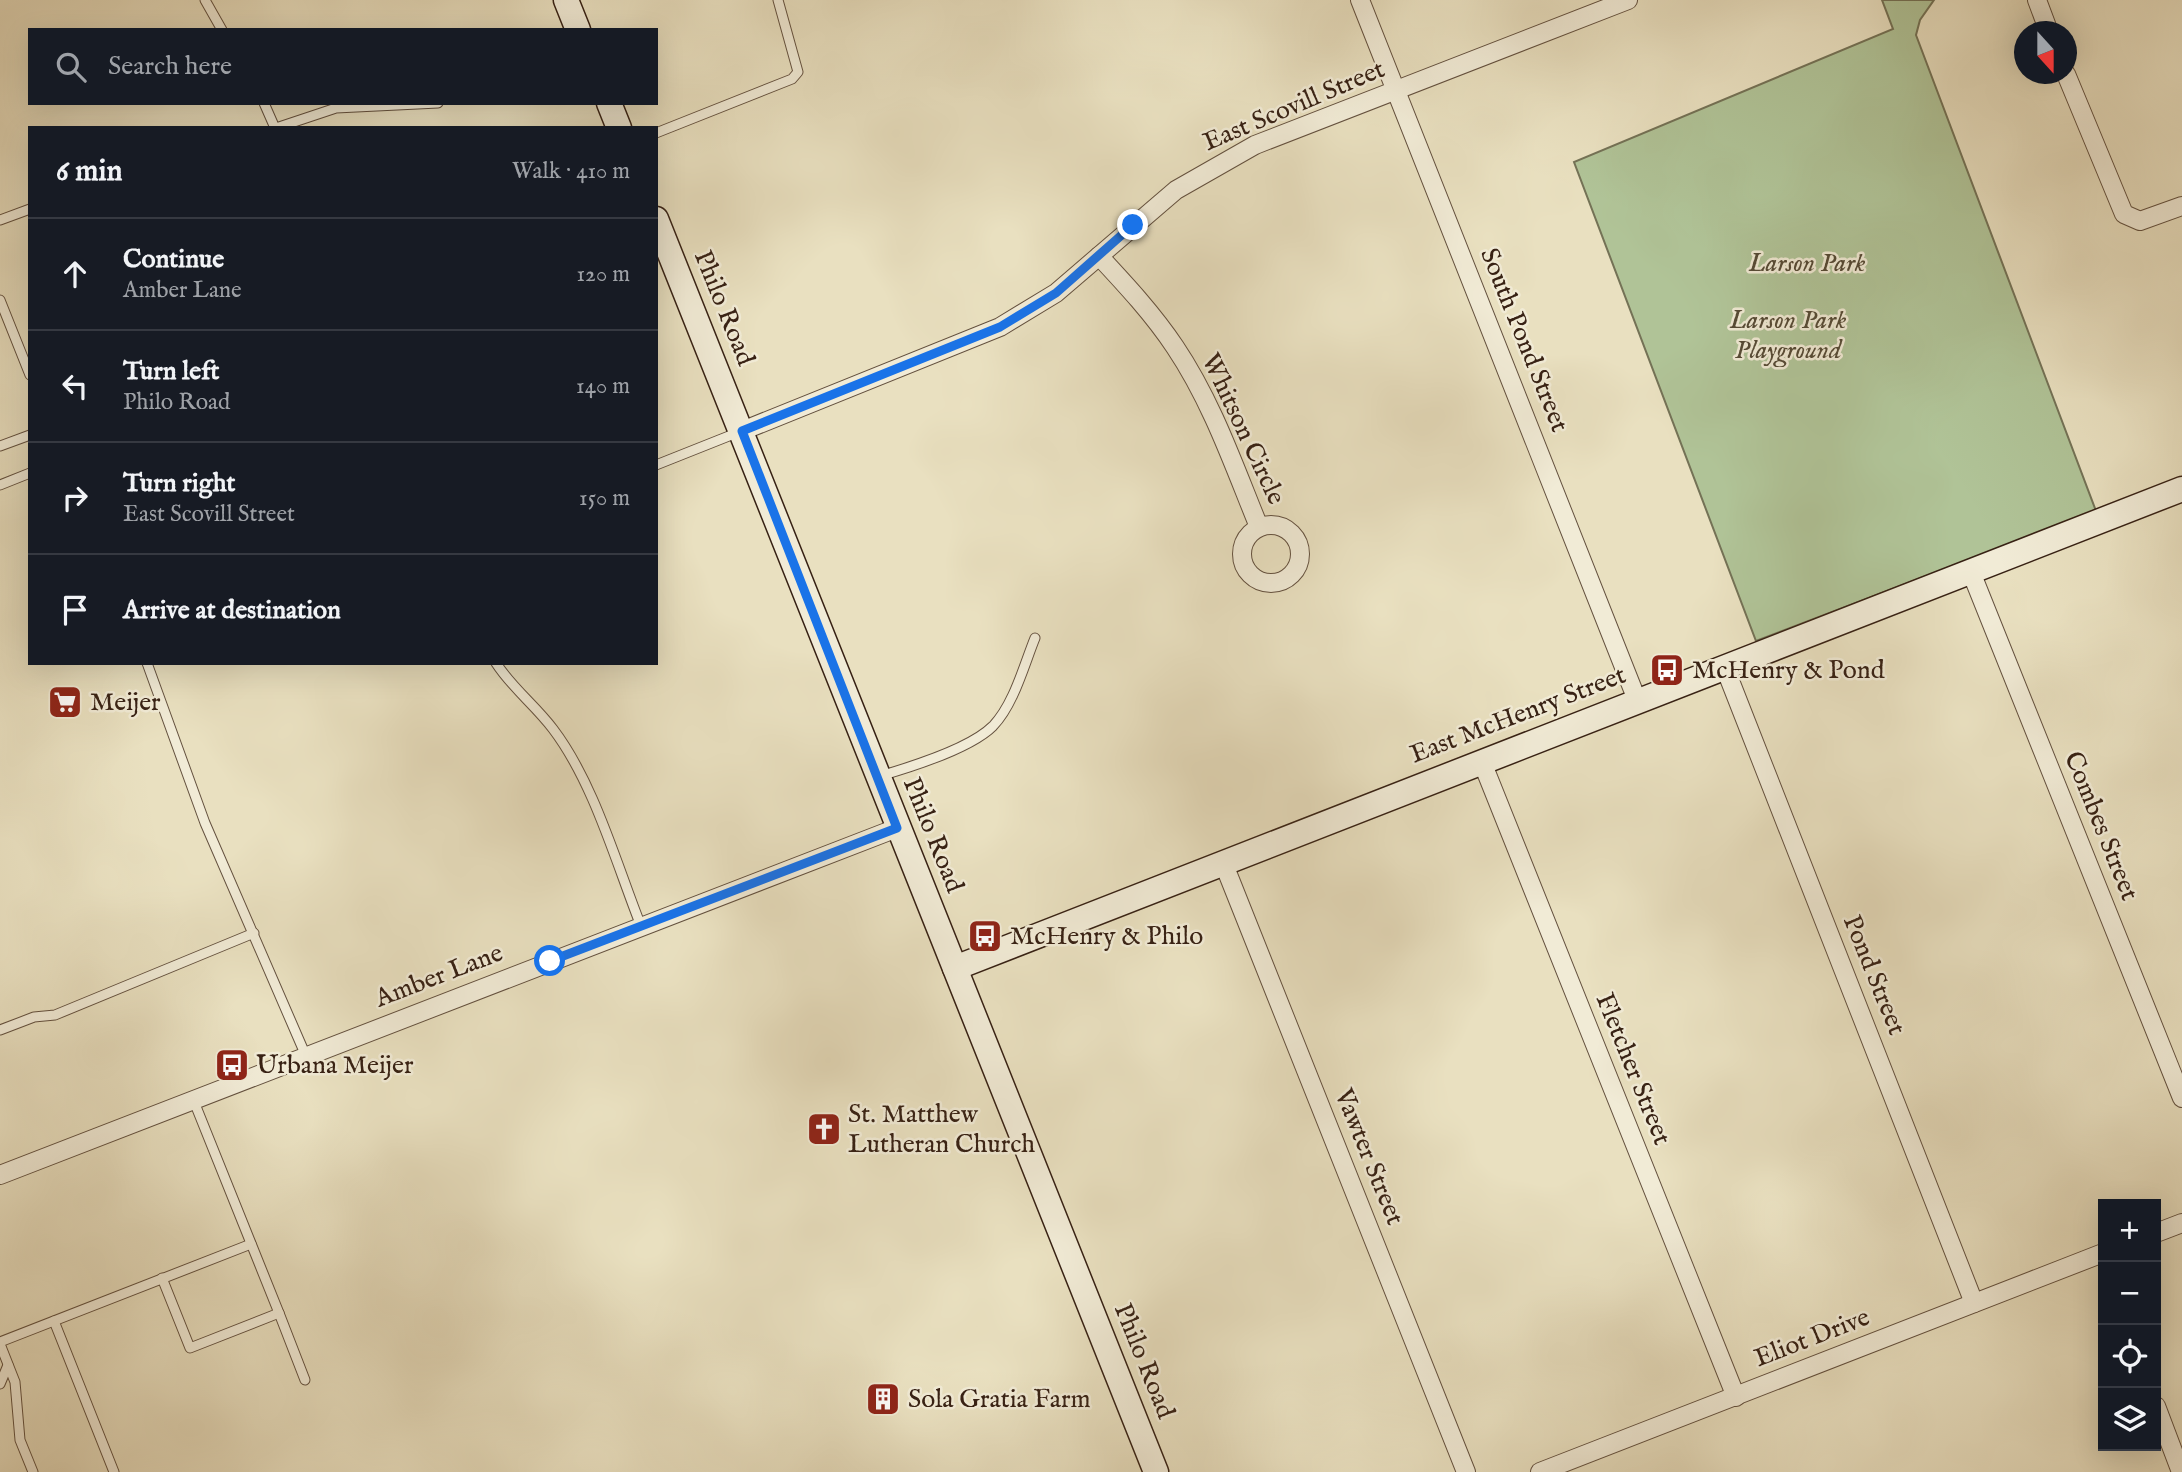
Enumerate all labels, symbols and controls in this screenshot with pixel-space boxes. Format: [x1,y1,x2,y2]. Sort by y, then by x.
north arrow [2014,21,2077,84]
search box [28,28,658,105]
icon: search [52,48,90,86]
text: Search here [108,50,232,83]
street label: East Scovill Street [1198,53,1390,159]
text: 6 min [56,153,122,191]
text: Walk · 410 m [512,157,630,186]
route end [1117,209,1148,240]
text: Continue [123,243,224,276]
street label: South Pond Street [1472,243,1576,437]
street label: Philo Road [686,246,762,371]
park label: Larson Park [1748,247,1866,280]
icon: ahead [56,255,94,293]
text: 120 m [577,260,630,289]
text: Amber Lane [123,276,242,305]
park label: Larson Park Playground [1729,304,1847,368]
street label: Whitson Circle [1194,348,1292,510]
text: Turn left [123,355,220,388]
icon: left [56,367,94,405]
text: 140 m [576,372,630,401]
text: Philo Road [123,388,230,417]
text: Turn right [123,467,236,500]
icon: right [56,479,94,517]
text: 150 m [579,484,630,513]
text: East Scovill Street [123,500,295,529]
icon: arrive [56,591,94,629]
text: Arrive at destination [123,594,341,627]
bus stop icon: McHenry & Pond [1648,651,1686,689]
place label: McHenry & Pond [1692,654,1885,687]
street label: East McHenry Street [1405,659,1631,771]
supermarket icon: Meijer [46,683,84,721]
place label: Meijer [90,686,161,719]
street label: Combes Street [2056,747,2146,905]
street label: Philo Road [895,773,971,898]
street label: Pond Street [1835,910,1913,1040]
bus stop icon: McHenry & Philo [966,917,1004,955]
place label: McHenry & Philo [1010,920,1203,953]
street label: Amber Lane [370,937,508,1016]
route start [534,945,565,976]
street label: Fletcher Street [1588,988,1678,1150]
bus stop icon: Urbana Meijer [213,1046,251,1084]
place label: Urbana Meijer [256,1049,414,1082]
street label: Vawter Street [1326,1083,1411,1230]
place label: St. Matthew Lutheran Church [848,1098,1035,1161]
church icon: St. Matthew Lutheran Church [805,1110,843,1148]
map controls [2098,1199,2161,1451]
button: + [2098,1199,2161,1262]
button: − [2098,1262,2161,1325]
street label: Philo Road [1106,1299,1182,1424]
street label: Eliot Drive [1750,1301,1875,1375]
button: locate [2098,1325,2161,1388]
building icon: Sola Gratia Farm [864,1380,902,1418]
place label: Sola Gratia Farm [908,1383,1091,1416]
button: layers [2098,1388,2161,1451]

